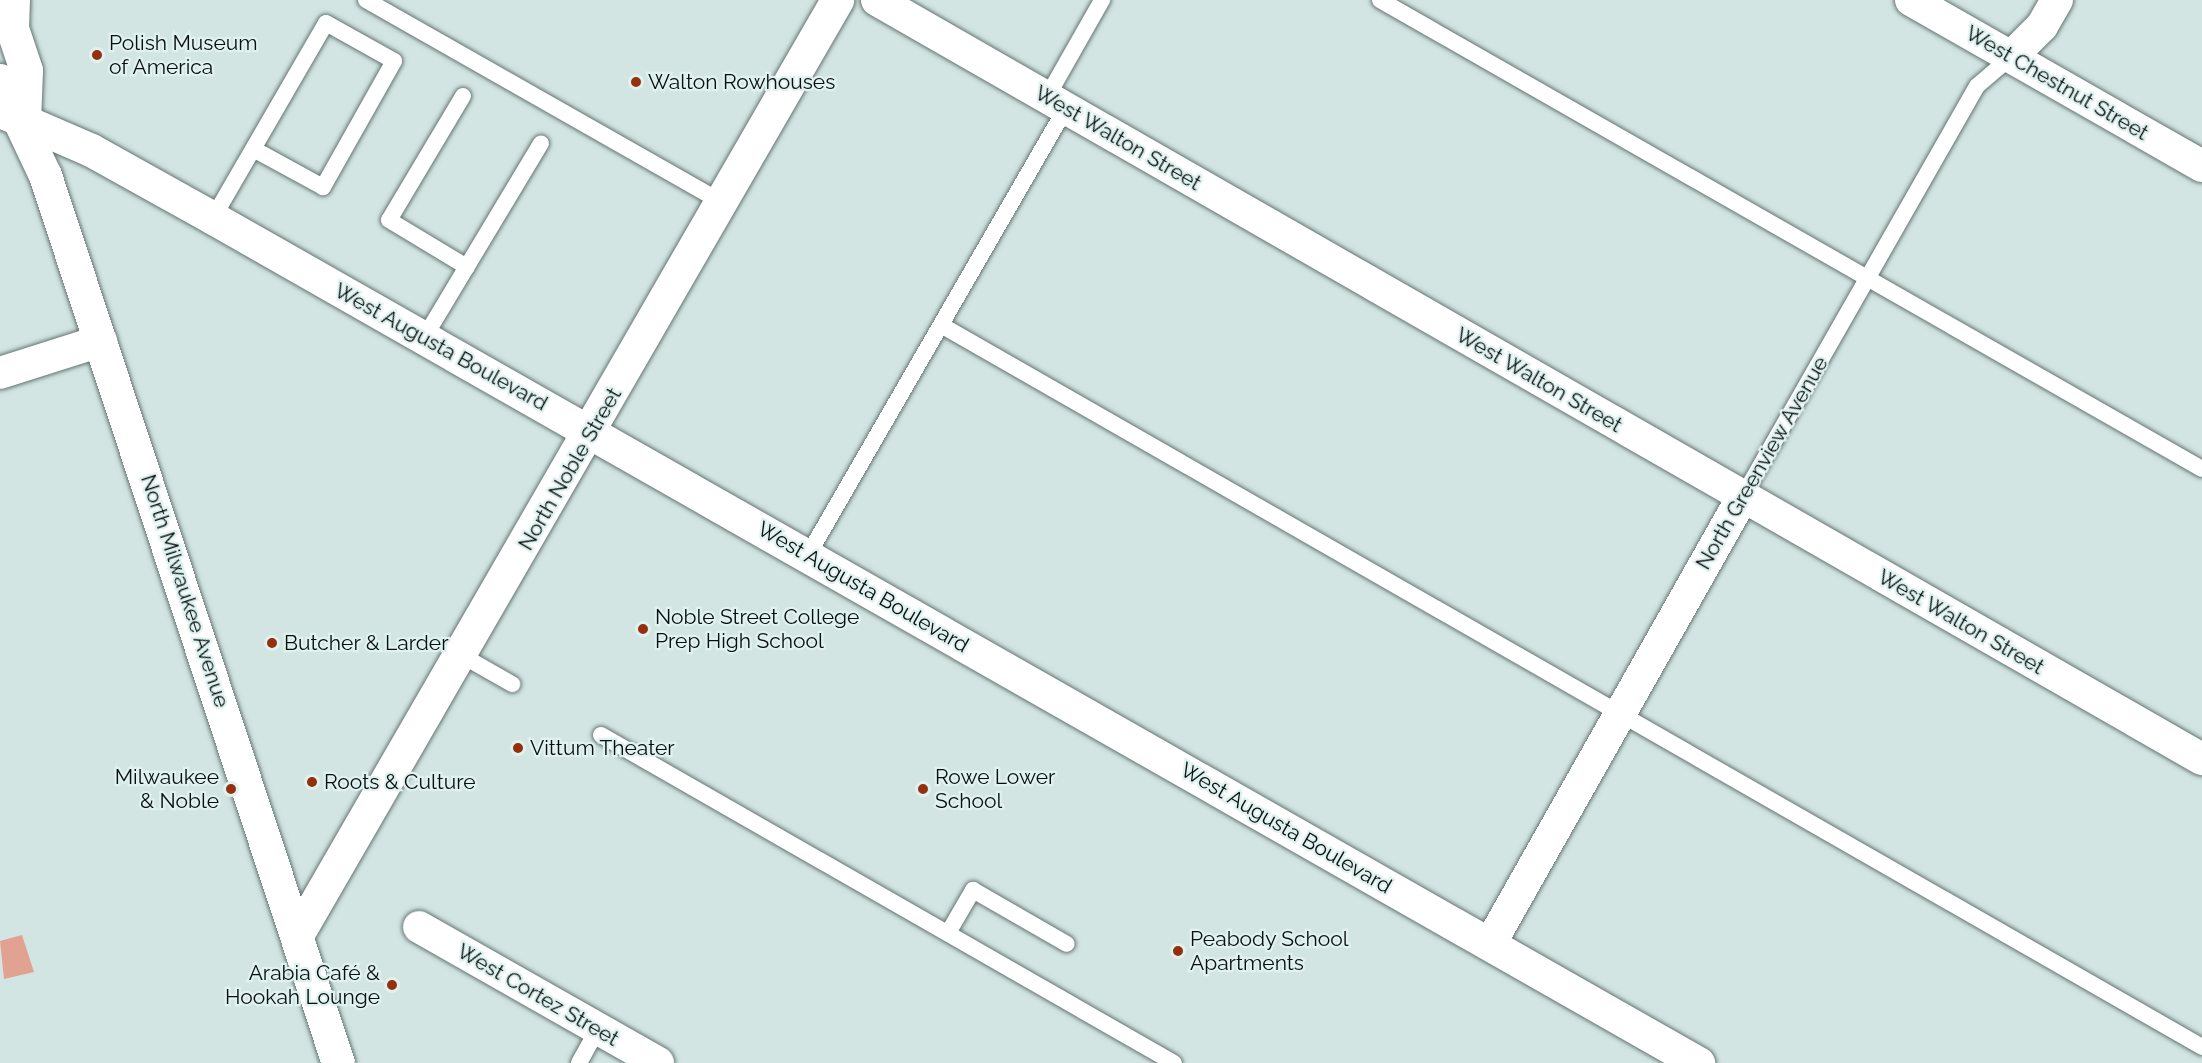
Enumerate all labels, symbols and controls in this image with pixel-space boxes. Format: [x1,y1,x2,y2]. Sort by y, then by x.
street label: West Chestnut Street [1961,20,2153,146]
place label: Polish Museum of America [109,30,258,80]
marker: Polish Museum of America [90,48,104,62]
place label: Walton Rowhouses [648,69,835,95]
marker: Walton Rowhouses [629,75,643,89]
street label: West Walton Street [1030,80,1206,196]
street label: West Augusta Boulevard [330,278,552,416]
street label: West Walton Street [1451,322,1627,438]
street label: North Greenview Avenue [1690,351,1834,575]
street label: North Noble Street [513,383,627,555]
street label: North Milwaukee Avenue [135,471,235,711]
street label: West Augusta Boulevard [753,516,973,658]
street label: West Walton Street [1873,564,2049,680]
place label: Noble Street College Prep High School [655,604,859,654]
marker: Noble Street College Prep High School [636,622,650,636]
place label: Butcher & Larder [284,630,449,656]
marker: Butcher & Larder [265,636,279,650]
place label: Vittum Theater [530,735,675,761]
marker: Vittum Theater [511,741,525,755]
street label: West Augusta Boulevard [1176,757,1396,899]
place label: Milwaukee & Noble [115,764,219,814]
place label: Rowe Lower School [935,764,1055,814]
place label: Roots & Culture [324,769,476,795]
marker: Roots & Culture [305,775,319,789]
marker: Milwaukee & Noble [224,782,238,796]
marker: Rowe Lower School [916,782,930,796]
place label: Peabody School Apartments [1190,926,1349,976]
street label: West Cortez Street [453,938,623,1052]
marker: Peabody School Apartments [1171,944,1185,958]
place label: Arabia Café & Hookah Lounge [225,960,380,1010]
marker: Arabia Café & Hookah Lounge [385,978,399,992]

